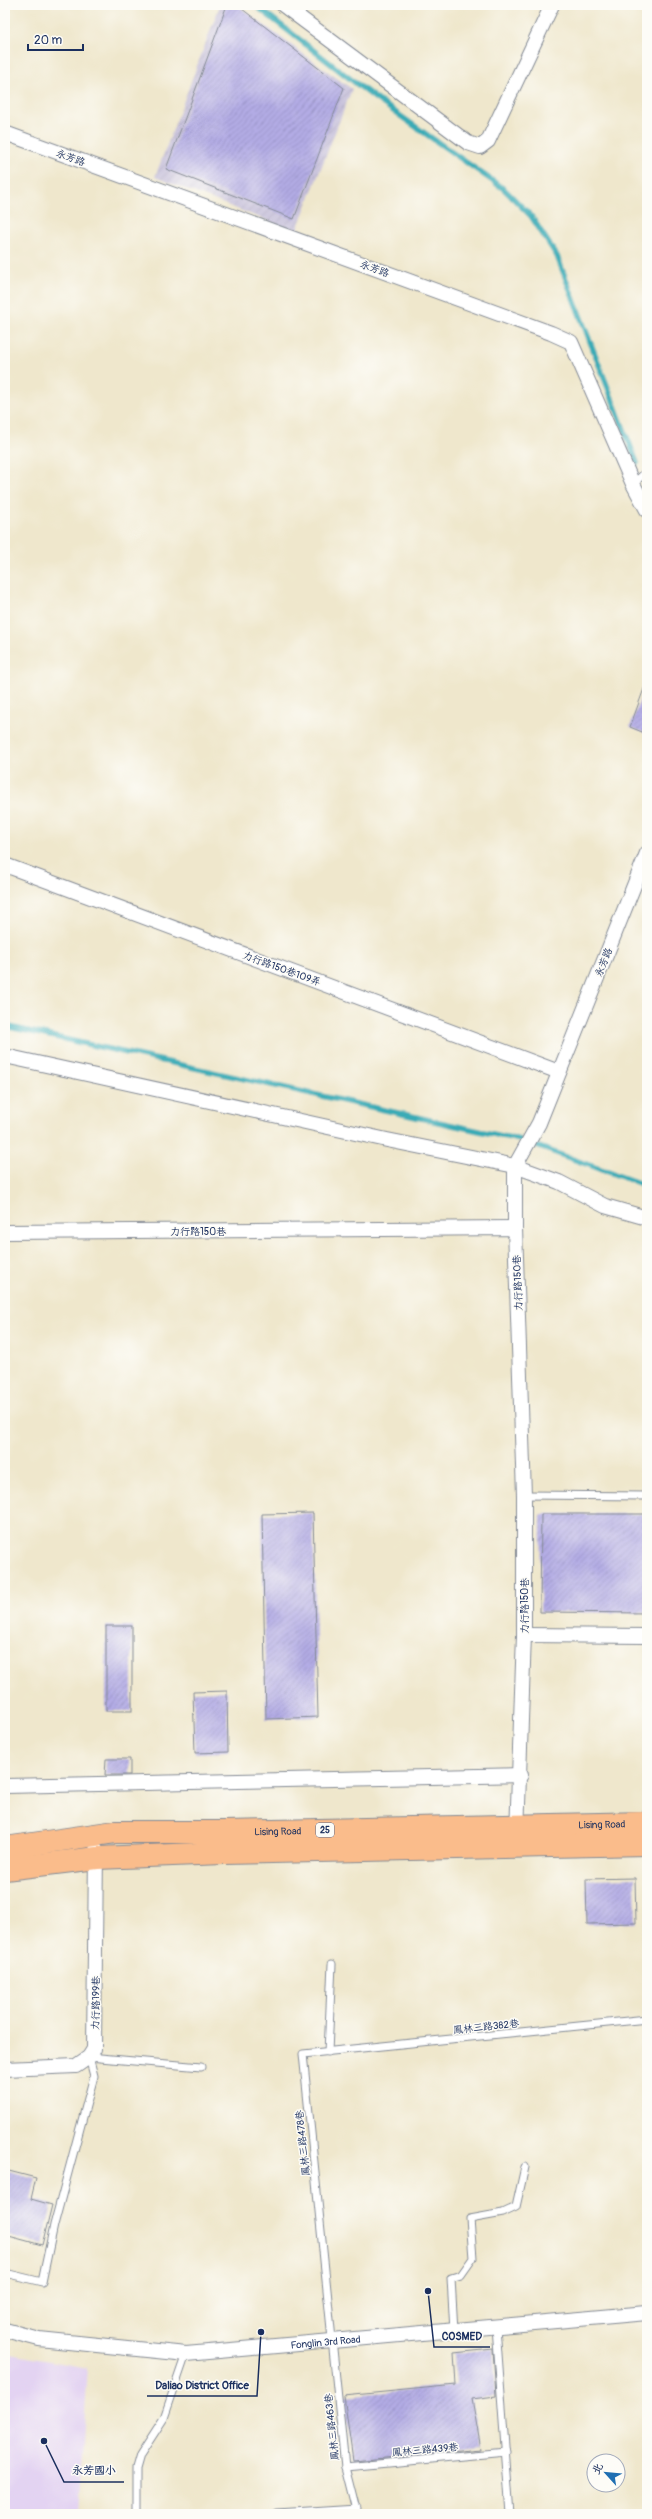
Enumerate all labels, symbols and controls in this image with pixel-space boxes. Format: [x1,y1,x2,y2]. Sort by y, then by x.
scale bar [28,26,83,52]
text: 20 m [34,33,63,48]
street label: 永芳路 [55,147,87,169]
street label: 永芳路 [359,258,391,280]
street label: 永芳路 [593,946,615,979]
street label: 力行路150巷109弄 [241,949,322,989]
street label: 力行路150巷 [170,1226,227,1238]
street label: 力行路150巷 [511,1254,525,1311]
street label: 力行路150巷 [519,1577,531,1634]
street label: Lising Road [578,1818,626,1831]
road number: 25 [316,1823,334,1837]
street label: Lising Road [254,1825,302,1838]
street label: 力行路199巷 [90,1975,102,2030]
street label: 鳳林三路382巷 [453,2017,521,2036]
street label: 鳳林三路478巷 [293,2108,312,2176]
callout: COSMED [434,2324,490,2347]
text: COSMED [442,2330,482,2343]
street label: Fonglin 3rd Road [290,2333,361,2352]
callout: Daliao District Office [147,2373,257,2396]
text: Daliao District Office [155,2379,249,2392]
street label: 鳳林三路463巷 [322,2392,341,2461]
street label: 鳳林三路439巷 [391,2441,460,2459]
north arrow [586,2453,626,2493]
callout: 永芳國小 [64,2459,124,2482]
text: 北 [589,2461,606,2477]
text: 永芳國小 [72,2464,116,2477]

